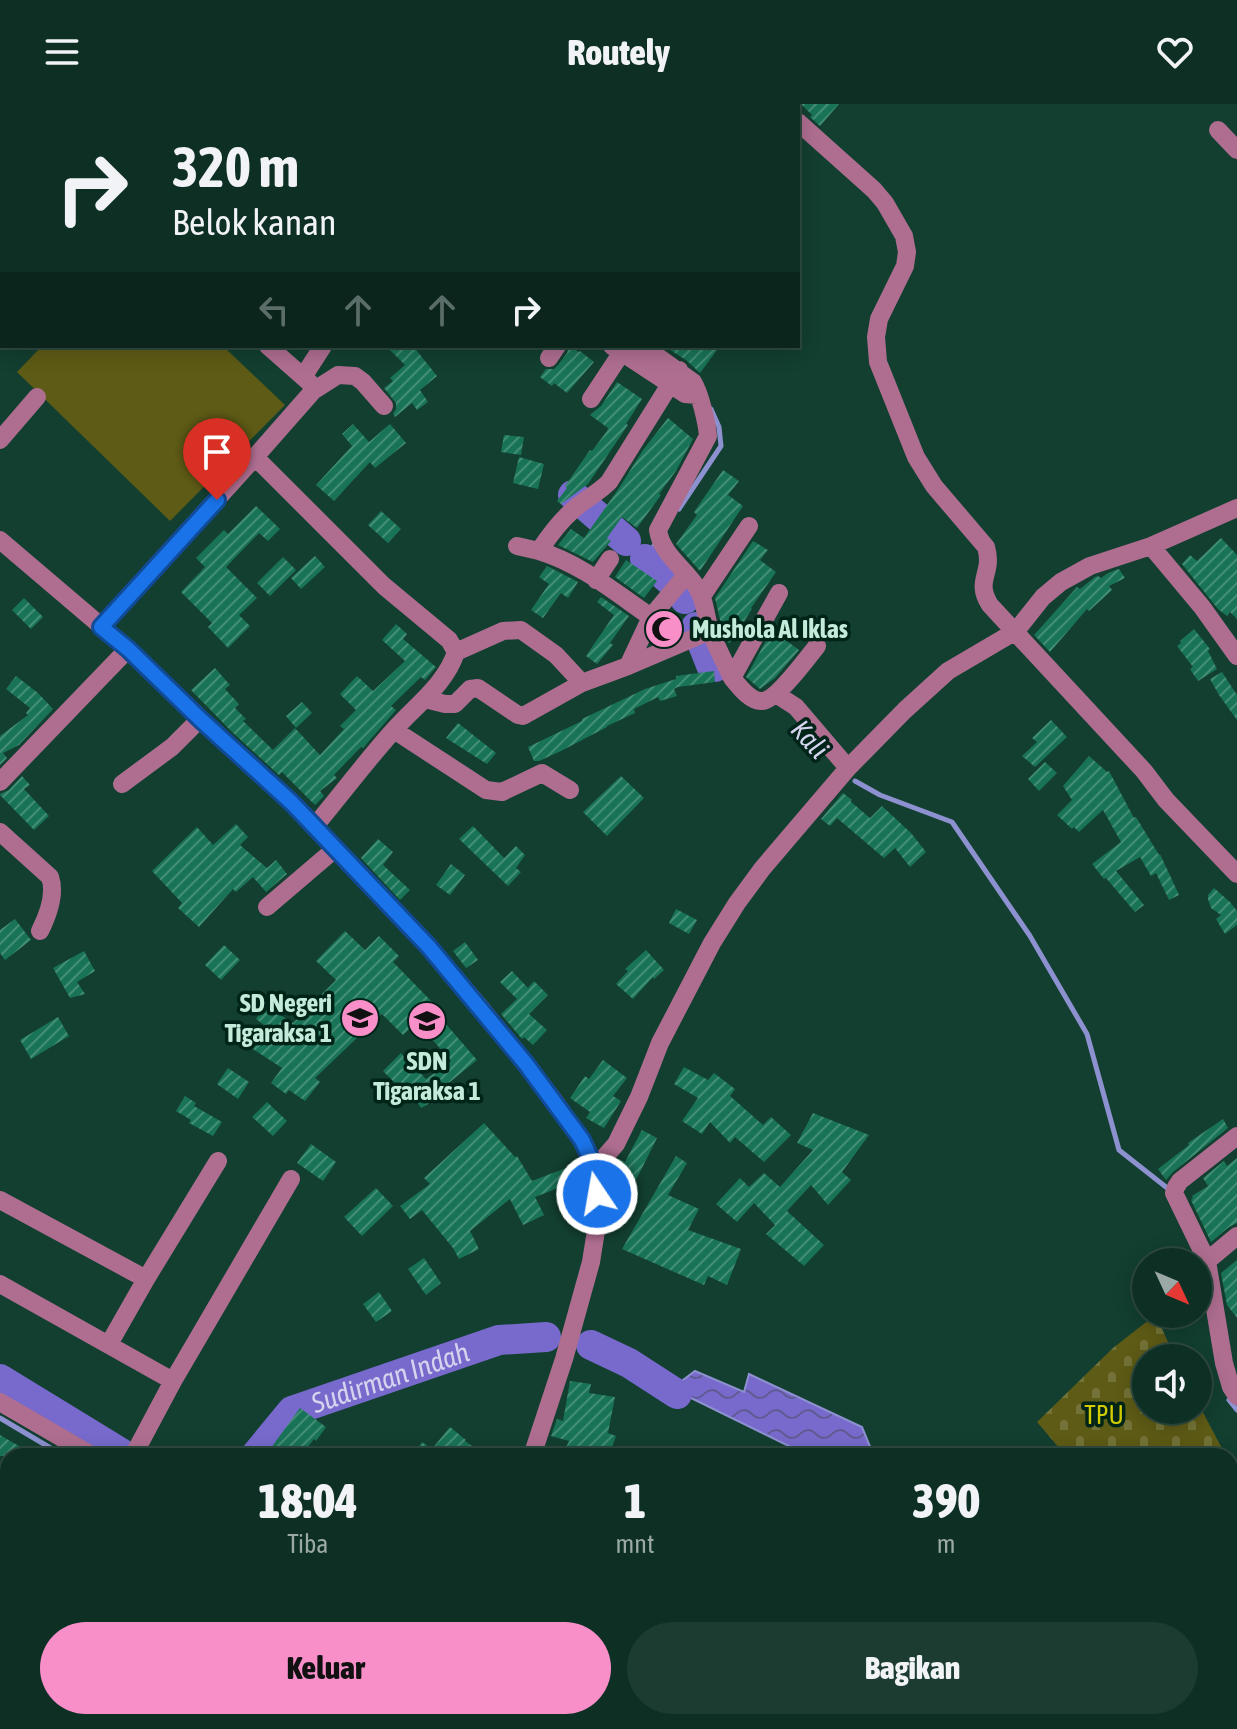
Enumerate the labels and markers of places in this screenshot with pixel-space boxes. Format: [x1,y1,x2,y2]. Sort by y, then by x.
pin [183,418,251,500]
mosque icon: Mushola Al Iklas [643,608,685,650]
place label: Mushola Al Iklas [692,614,848,644]
place label: SD Negeri Tigaraksa 1 [225,988,332,1048]
school or university icon: SD Negeri Tigaraksa 1 [339,997,381,1039]
school or university icon: SDN Tigaraksa 1 [406,1000,448,1042]
place label: SDN Tigaraksa 1 [373,1046,481,1106]

